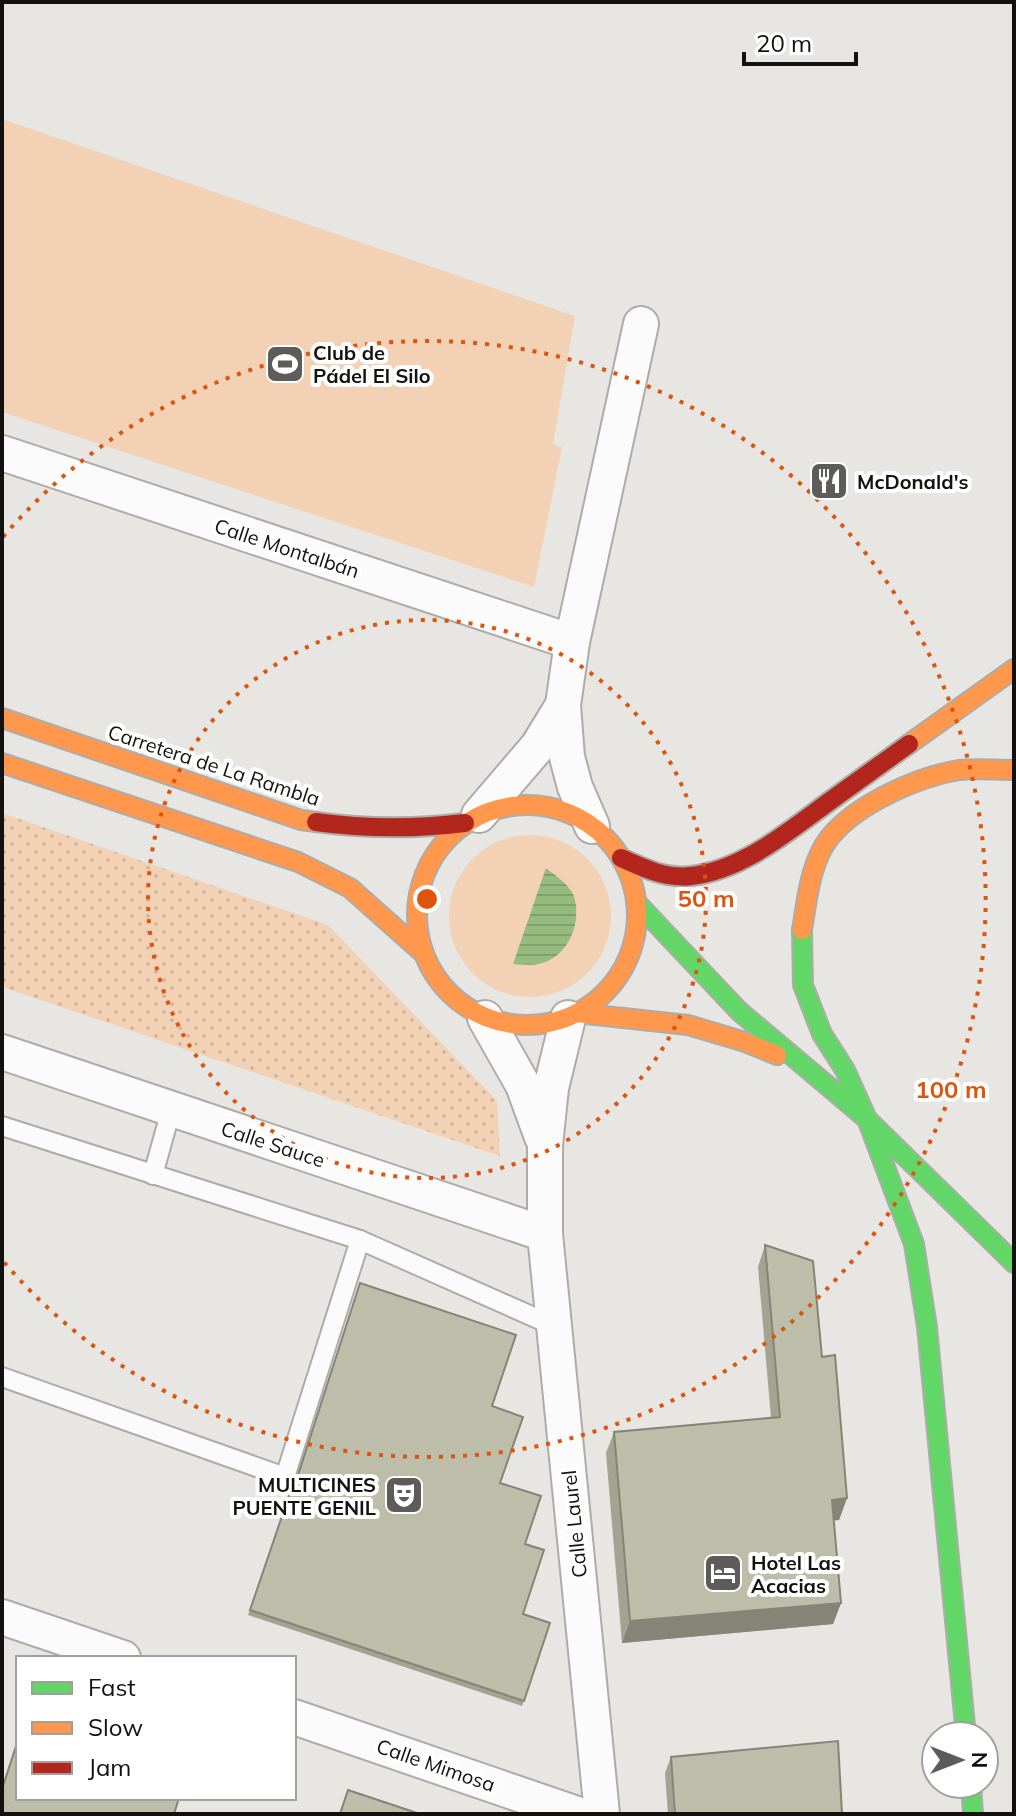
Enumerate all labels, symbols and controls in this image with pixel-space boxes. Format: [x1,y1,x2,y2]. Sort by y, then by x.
scale bar [744,16,856,66]
text: 20 m [756,28,812,58]
place label: Club de Pádel El Silo [313,340,431,388]
sports icon: Club de Pádel El Silo [264,343,306,385]
restaurant icon: McDonald's [808,460,850,502]
place label: McDonald's [857,469,969,494]
street label: Calle Montalbán [211,513,363,583]
street label: Carretera de La Rambla [105,719,323,811]
text: 50 m [678,883,734,913]
centre of rings [413,885,441,913]
text: 100 m [915,1074,987,1104]
street label: Calle Sauce [218,1115,328,1173]
street label: Calle Laurel [556,1469,592,1579]
place label: MULTICINES PUENTE GENIL [232,1472,376,1520]
theatre icon: MULTICINES PUENTE GENIL [383,1474,425,1516]
place label: Hotel Las Acacias [751,1550,841,1598]
hotel icon: Hotel Las Acacias [702,1552,744,1594]
legend [16,1656,296,1800]
text: Fast [88,1672,136,1702]
text: Slow [88,1712,143,1742]
north arrow [920,1720,1000,1800]
street label: Calle Mimosa [373,1733,499,1797]
text: Jam [88,1752,131,1782]
text: N [966,1752,994,1768]

